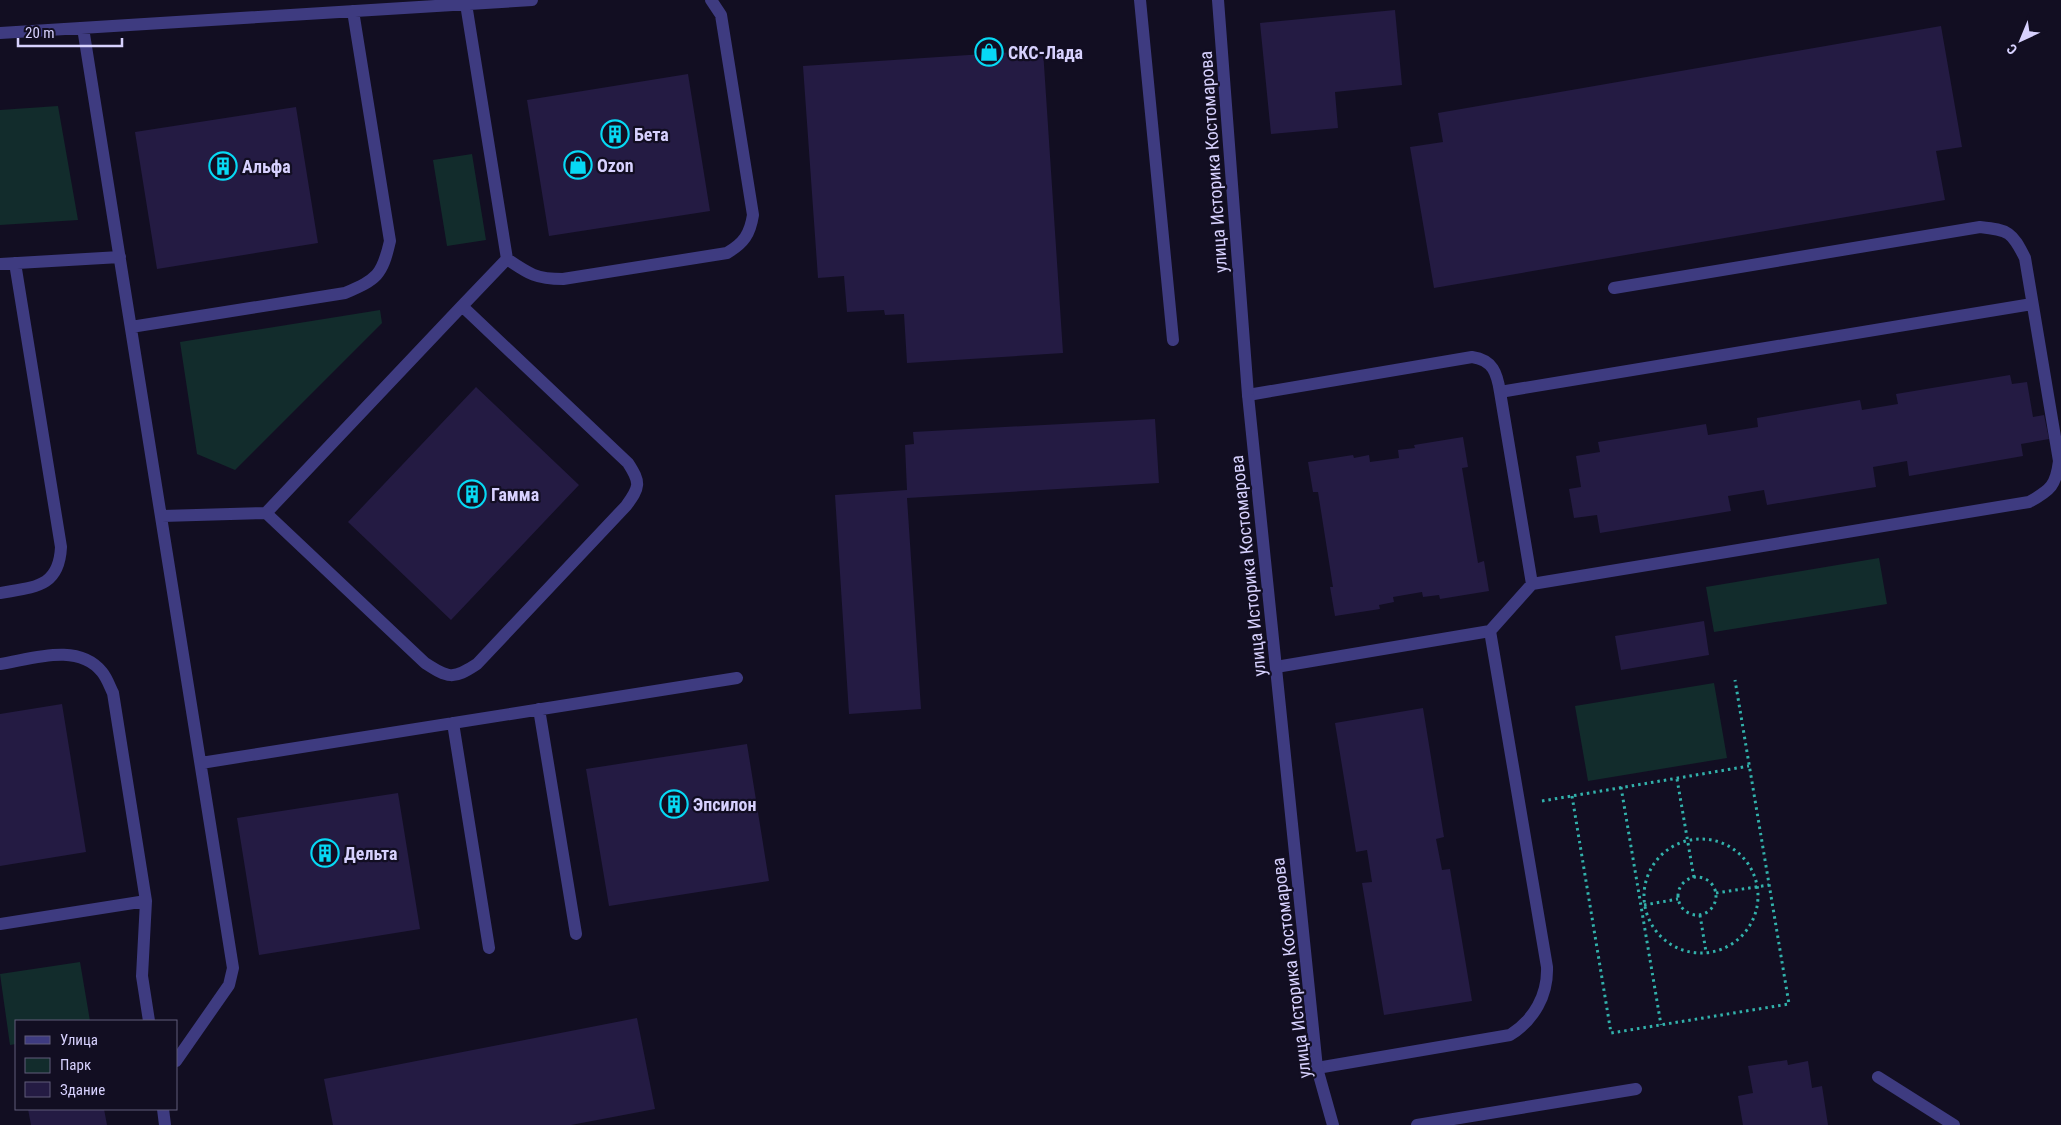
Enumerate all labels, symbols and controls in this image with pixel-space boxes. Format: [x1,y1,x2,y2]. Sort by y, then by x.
scale bar [18,15,121,47]
north arrow [1996,15,2046,65]
text: 20 m [25,24,55,42]
shop icon: СКС-Лада [974,37,1004,67]
text: С [2004,41,2020,58]
place label: СКС-Лада [1008,42,1083,63]
street label: улица Историка Костомарова [1195,50,1231,274]
building icon: Бета [600,119,630,149]
place label: Бета [634,124,669,145]
shop icon: Ozon [563,150,593,180]
building icon: Альфа [208,151,238,181]
place label: Ozon [597,155,634,176]
place label: Альфа [242,156,291,177]
street label: улица Историка Костомарова [1226,454,1270,678]
building icon: Гамма [457,479,487,509]
place label: Гамма [491,484,539,505]
building icon: Эпсилон [659,789,689,819]
place label: Эпсилон [693,794,756,815]
building icon: Дельта [310,838,340,868]
place label: Дельта [344,843,398,864]
street label: улица Историка Костомарова [1267,856,1315,1080]
legend [15,1020,178,1110]
text: Улица [60,1031,98,1049]
text: Парк [60,1056,91,1074]
text: Здание [60,1081,105,1099]

